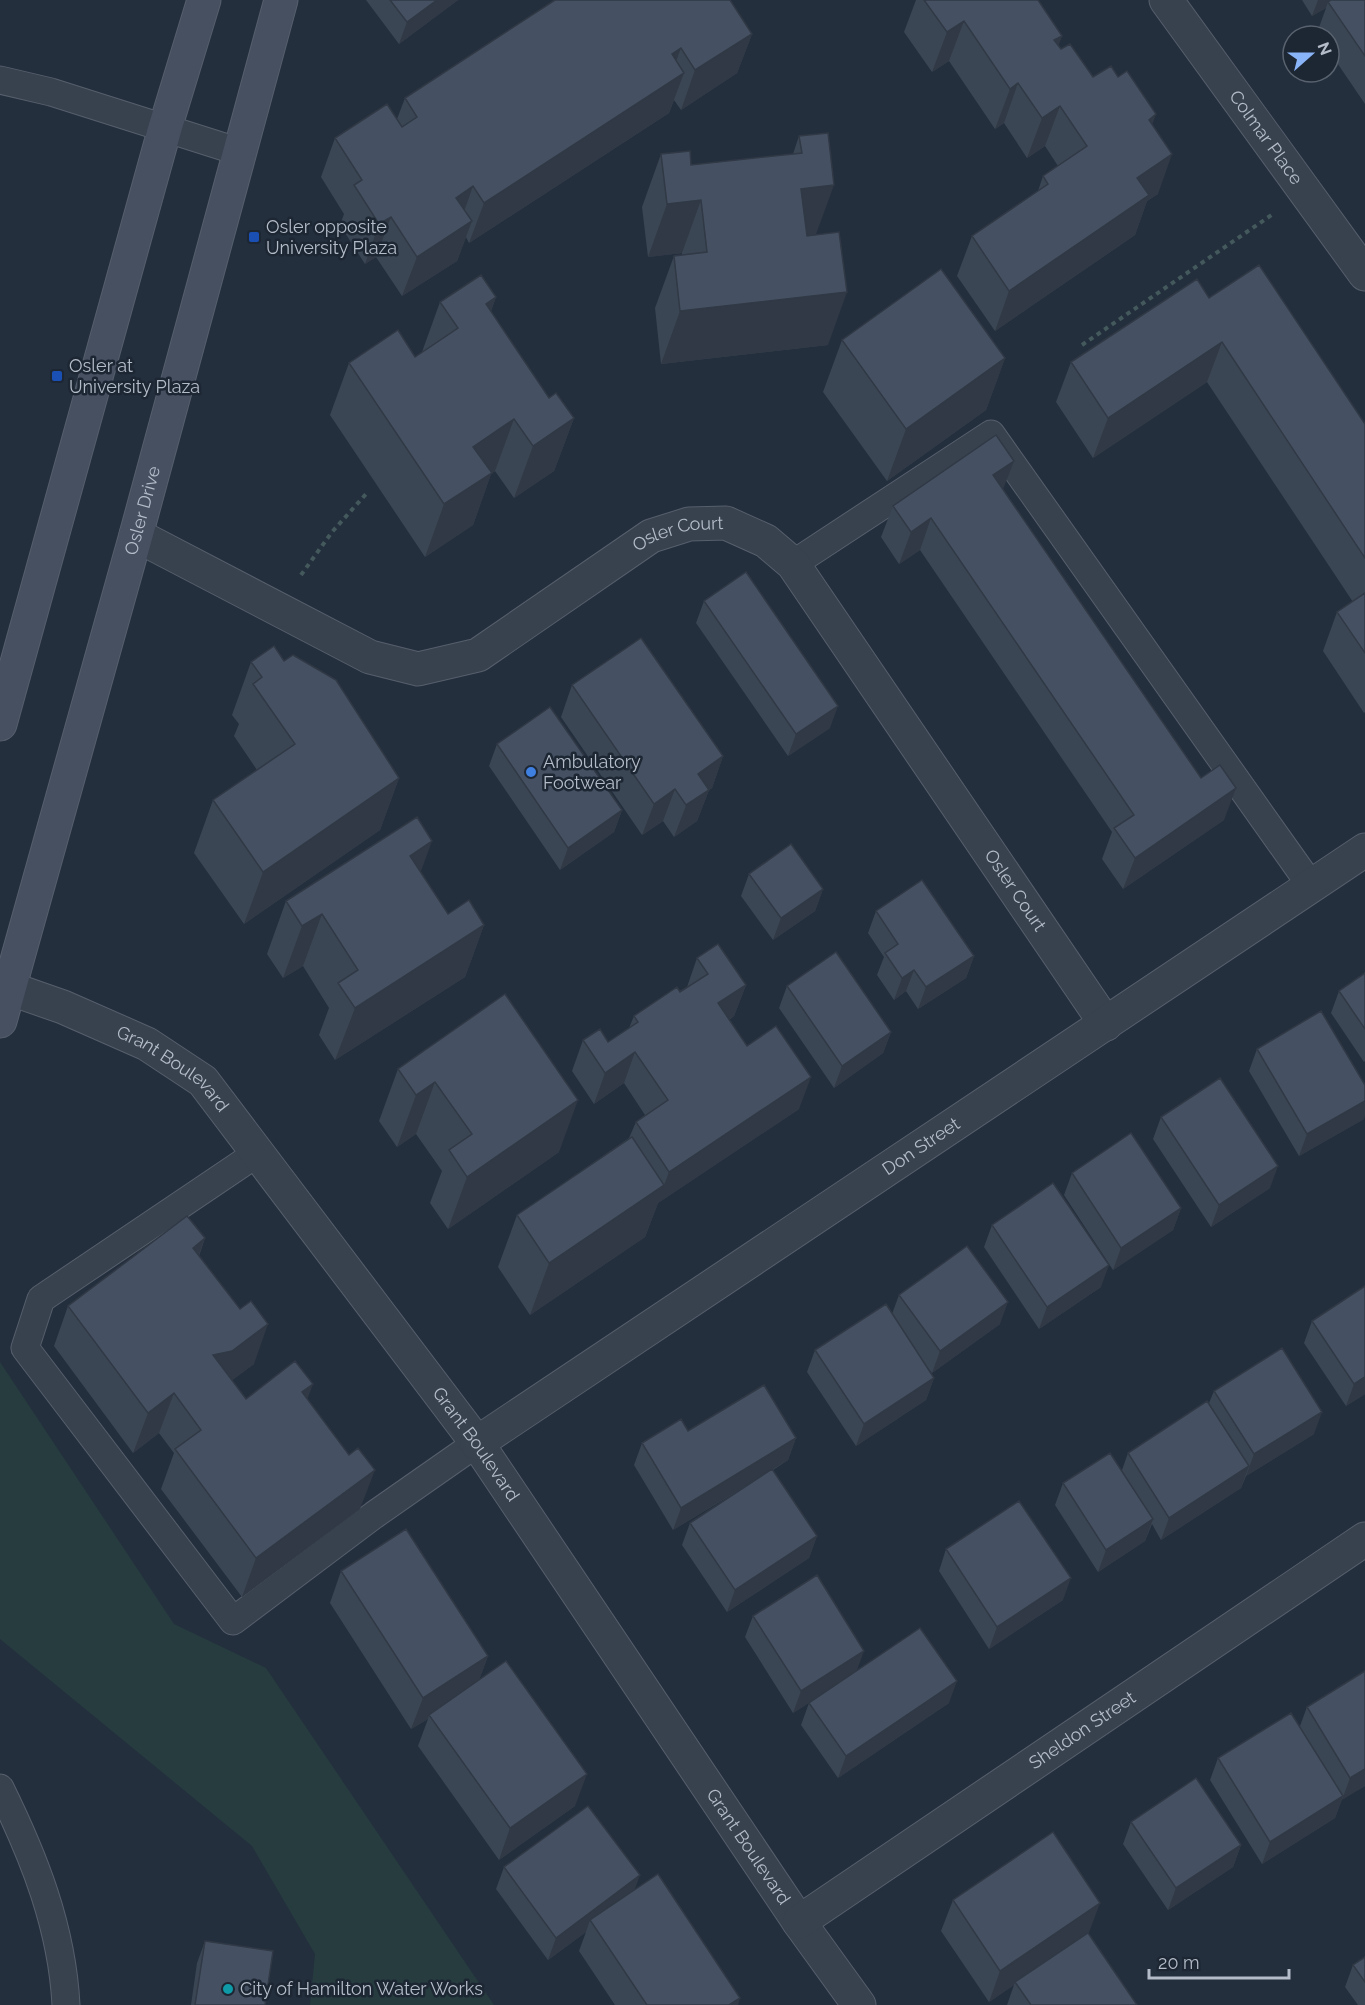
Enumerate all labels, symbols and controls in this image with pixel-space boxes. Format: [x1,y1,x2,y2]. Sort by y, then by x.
north arrow [1281,24,1341,84]
text: N [1313,40,1336,58]
street label: Colmar Place [1225,86,1308,189]
place label: Osler opposite University Plaza [266,216,397,258]
marker: Osler opposite University Plaza [247,230,261,244]
place label: Osler at University Plaza [69,355,200,397]
marker: Osler at University Plaza [50,369,64,383]
street label: Osler Drive [120,463,164,557]
street label: Osler Court [628,512,724,556]
place label: Ambulatory Footwear [543,751,641,793]
marker: Ambulatory Footwear [524,765,538,779]
street label: Osler Court [980,845,1051,935]
street label: Grant Boulevard [114,1021,233,1116]
street label: Don Street [878,1113,963,1179]
street label: Grant Boulevard [428,1383,524,1505]
street label: Sheldon Street [1025,1687,1139,1773]
street label: Grant Boulevard [702,1784,795,1908]
scale bar [1149,1942,1288,1980]
text: 20 m [1158,1952,1200,1973]
place label: City of Hamilton Water Works [240,1978,483,1999]
marker: City of Hamilton Water Works [221,1982,235,1996]

